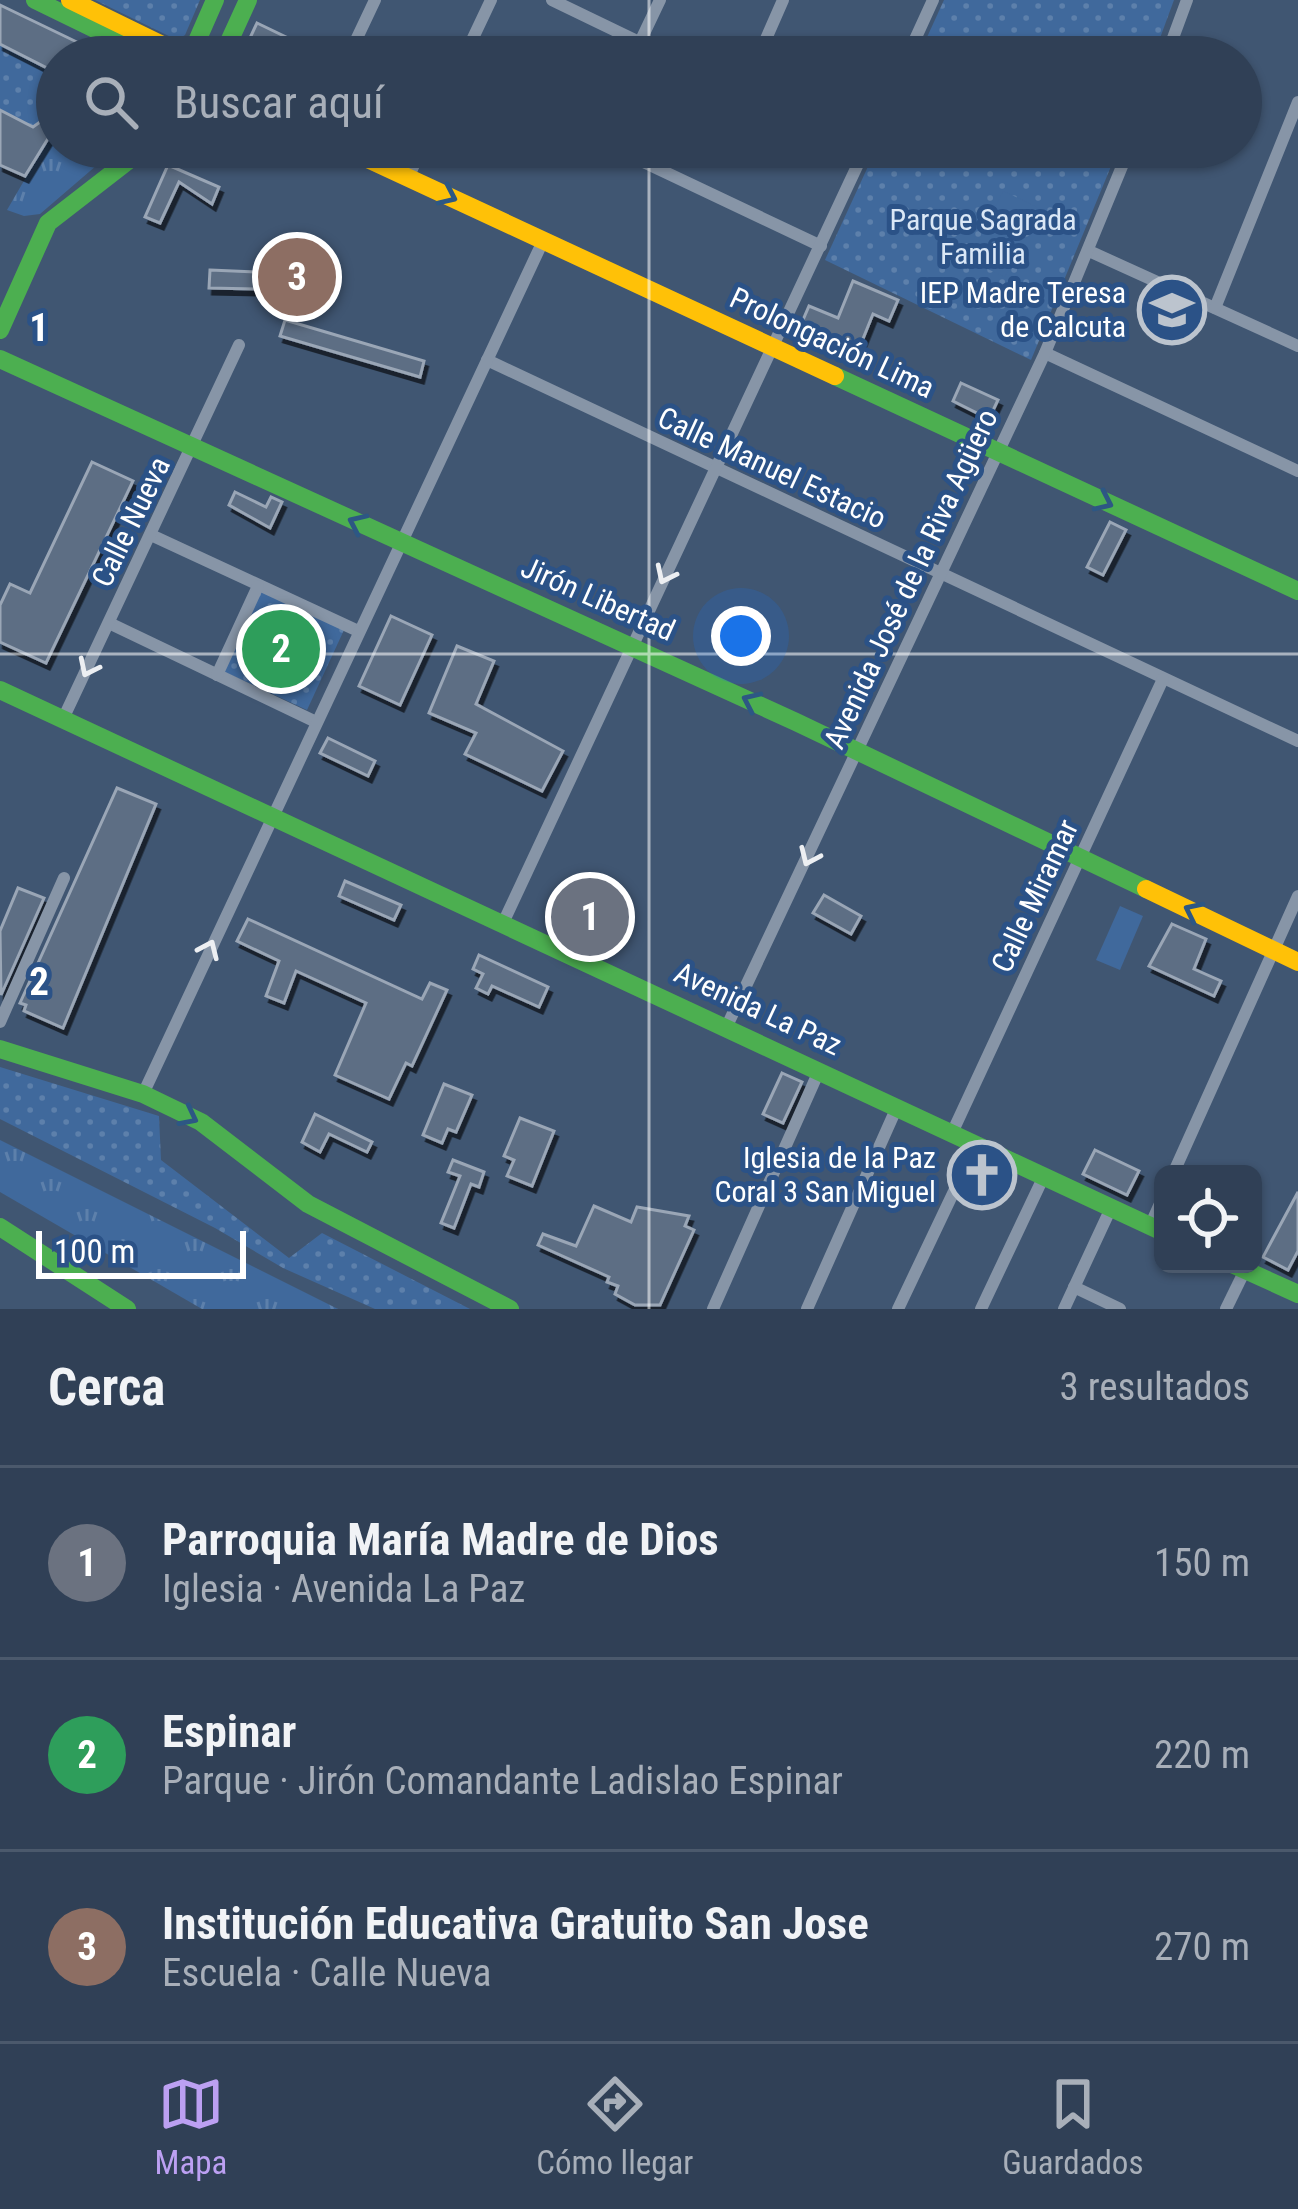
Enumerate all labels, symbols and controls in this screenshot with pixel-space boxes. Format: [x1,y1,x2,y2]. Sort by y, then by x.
search box [36,36,1262,168]
icon: search [78,69,144,135]
text: Buscar aquí [174,76,384,129]
one-way arrow [436,182,457,206]
park label: Parque Sagrada Familia [889,202,1077,271]
pin: 3 [258,232,336,322]
place label: IEP Madre Teresa de Calcuta [920,275,1126,344]
school or university icon: IEP Madre Teresa de Calcuta [1137,275,1207,345]
street label: Prolongación Lima [724,280,940,405]
text: 1 [29,305,49,351]
street label: Calle Manuel Estacio [653,399,892,536]
street label: Avenida José de la Riva Agüero [816,404,1005,754]
street label: Calle Nueva [84,451,177,592]
one-way arrow [1092,487,1113,511]
one-way arrow [348,514,369,538]
street label: Jirón Libertad [516,549,681,648]
one-way arrow [656,563,679,584]
pin: 2 [242,604,320,694]
your location [711,606,771,666]
one-way arrow [79,656,102,677]
one-way arrow [742,692,763,715]
street label: Calle Miramar [984,814,1085,978]
one-way arrow [800,845,823,866]
pin: 1 [551,872,629,962]
one-way arrow [1183,902,1205,925]
one-way arrow [195,940,218,961]
street label: Avenida La Paz [669,955,847,1063]
text: 2 [29,959,49,1005]
one-way arrow [176,1102,198,1125]
place label: Iglesia de la Paz Coral 3 San Miguel [714,1140,936,1209]
church icon: Iglesia de la Paz Coral 3 San Miguel [947,1140,1017,1210]
map controls [1154,1165,1262,1273]
button: locate [1154,1165,1262,1273]
scale bar [36,1225,246,1278]
text: 100 m [54,1232,135,1271]
text: Cerca [48,1358,165,1417]
text: 3 resultados [1059,1364,1250,1410]
text: Parroquia María Madre de Dios [162,1513,719,1566]
text: 1 [77,1540,97,1586]
text: 150 m [1154,1540,1250,1586]
text: Iglesia · Avenida La Paz [162,1566,526,1612]
text: Espinar [162,1705,296,1758]
text: 2 [77,1732,97,1778]
text: 220 m [1154,1732,1250,1778]
text: Parque · Jirón Comandante Ladislao Espinar [162,1758,843,1804]
text: Institución Educativa Gratuito San Jose [162,1897,869,1950]
text: 3 [77,1924,97,1970]
text: 270 m [1154,1924,1250,1970]
text: Escuela · Calle Nueva [162,1950,491,1996]
tab: Mapa [154,2071,227,2182]
tab: Cómo llegar [536,2071,693,2182]
tab: Guardados [1002,2071,1143,2182]

